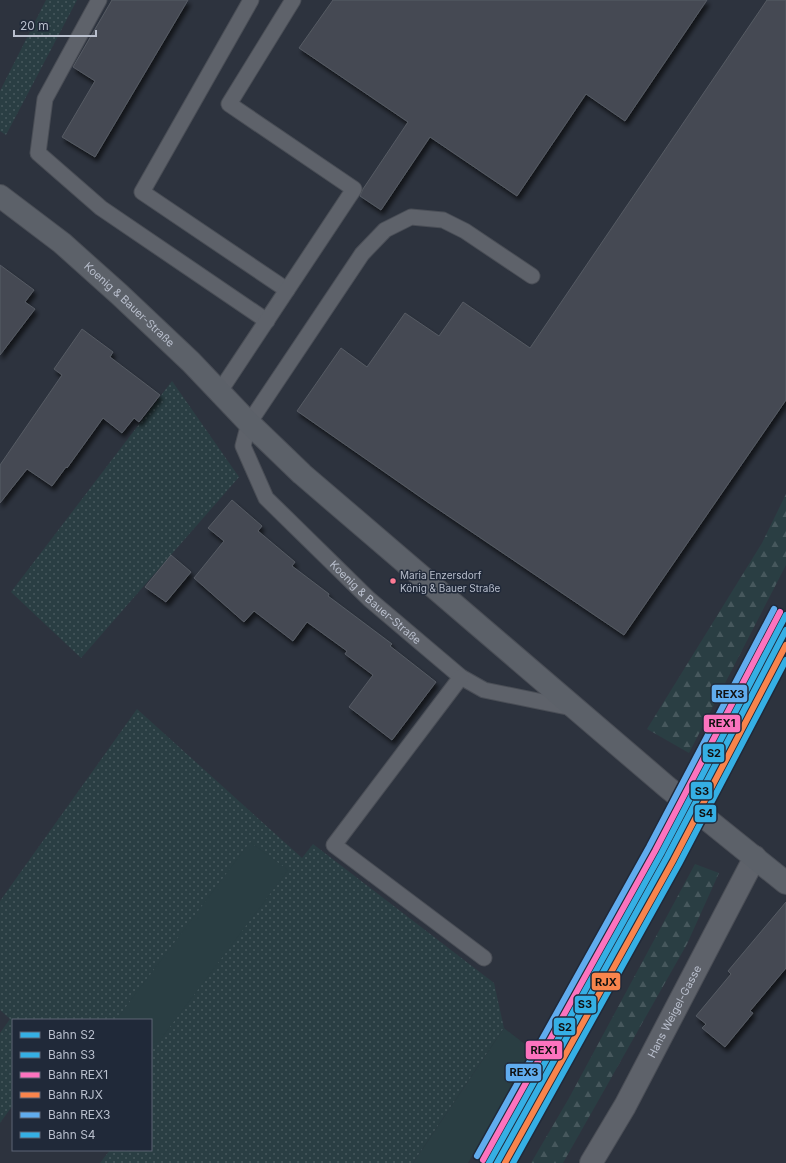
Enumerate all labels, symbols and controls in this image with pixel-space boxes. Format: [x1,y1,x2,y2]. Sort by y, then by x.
scale bar [14,12,96,38]
text: 20 m [20,18,49,33]
street label: Koenig & Bauer-Straße [81,259,178,350]
street label: Koenig & Bauer-Straße [327,557,424,647]
place label: Maria Enzersdorf König & Bauer Straße [400,569,501,594]
marker: Maria Enzersdorf König & Bauer Straße [388,576,398,586]
line badge: REX3 [711,684,748,703]
text: REX3 [716,687,744,701]
line badge: REX1 [703,714,741,733]
text: REX1 [709,716,736,730]
line badge: S2 [702,743,725,763]
text: S2 [707,746,721,760]
line badge: S3 [690,781,713,800]
text: S3 [695,784,709,798]
line badge: S4 [694,804,717,823]
text: S4 [699,806,713,820]
street label: Hans Weigel-Gasse [644,963,704,1060]
line badge: RJX [591,972,621,991]
text: RJX [595,975,617,989]
line badge: S3 [574,995,597,1014]
text: S3 [578,997,592,1011]
line badge: S2 [553,1017,576,1036]
legend [12,1019,152,1151]
text: S2 [558,1020,572,1034]
text: Bahn S2 [48,1027,95,1042]
line badge: REX1 [525,1040,563,1060]
text: REX1 [531,1043,558,1057]
text: Bahn S3 [48,1047,95,1062]
line badge: REX3 [505,1063,542,1082]
text: REX3 [510,1065,538,1079]
text: Bahn REX1 [48,1067,108,1082]
text: Bahn RJX [48,1087,103,1102]
text: Bahn REX3 [48,1107,110,1122]
text: Bahn S4 [48,1127,96,1142]

